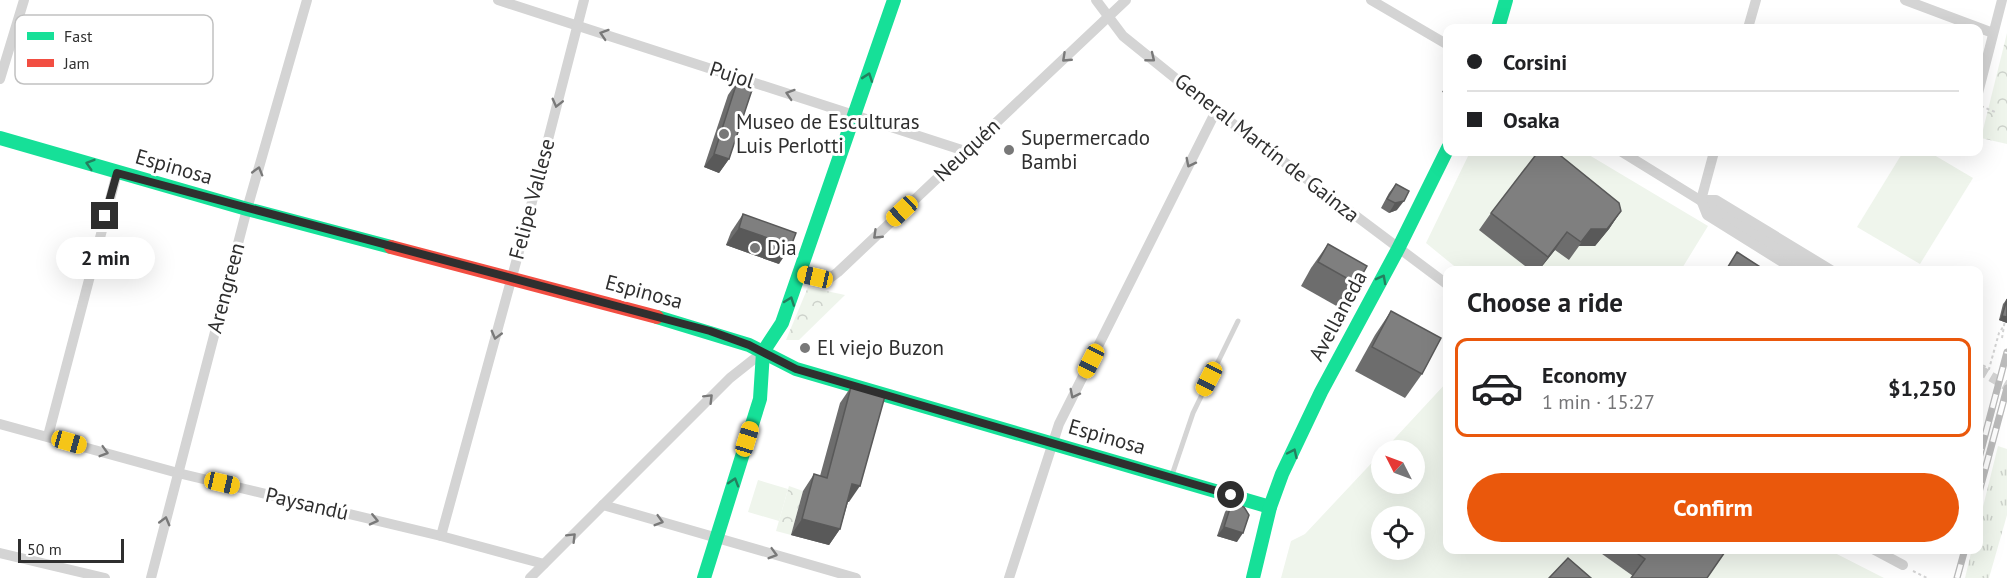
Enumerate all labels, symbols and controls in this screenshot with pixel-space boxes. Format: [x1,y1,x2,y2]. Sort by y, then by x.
legend [15,15,213,84]
text: Fast [64,26,93,46]
one-way arrow [599,29,610,41]
text: Corsini [1503,48,1567,76]
one-way arrow [1062,51,1072,62]
one-way arrow [1144,51,1155,62]
text: Jam [63,53,90,73]
street label: Pujol [706,55,758,94]
street label: General Martín de Gainza [1169,67,1365,228]
one-way arrow [860,72,873,83]
one-way arrow [785,88,796,101]
one-way arrow [552,98,565,108]
text: Osaka [1503,106,1560,134]
place label: Museo de Esculturas Luis Perlotti [736,108,920,159]
street label: Neuquén [928,112,1005,187]
place label: Supermercado Bambi [1021,124,1150,175]
marker: Museo de Esculturas Luis Perlotti [717,127,731,141]
street label: Felipe Vallese [502,135,561,262]
street label: Espinosa [132,143,216,190]
marker: Supermercado Bambi [1002,143,1016,157]
one-way arrow [1186,157,1197,167]
one-way arrow [85,159,96,171]
one-way arrow [251,166,263,176]
car [883,192,921,230]
route end [91,202,118,229]
one-way arrow [873,227,884,238]
place label: Dia [767,234,797,261]
callout: 2 min [56,237,154,279]
street label: Arengreen [200,240,251,336]
marker: Dia [748,241,762,255]
text: 2 min [81,245,130,271]
car [795,264,835,290]
street label: Avellaneda [1302,266,1373,366]
street label: Espinosa [602,268,686,315]
one-way arrow [1375,275,1386,286]
text: Choose a ride [1467,285,1623,319]
one-way arrow [782,296,795,307]
one-way arrow [490,330,503,340]
place label: El viejo Buzon [817,334,944,361]
marker: El viejo Buzon [798,341,812,355]
car [1075,341,1107,381]
car [1193,359,1225,399]
icon: car [1470,361,1524,415]
text: Economy [1542,361,1626,389]
text: $1,250 [1888,374,1956,402]
one-way arrow [1070,387,1082,398]
text: 1 min · 15:27 [1542,389,1655,415]
one-way arrow [702,395,713,406]
street label: Espinosa [1065,413,1149,460]
car [733,419,761,459]
car [49,428,89,456]
north arrow [1371,440,1425,494]
map controls [1371,440,1425,560]
one-way arrow [99,444,109,457]
one-way arrow [1285,448,1297,459]
car [202,470,242,496]
button: Confirm [1467,473,1959,542]
one-way arrow [727,477,739,488]
street label: Paysandú [263,481,351,526]
route start [1217,481,1244,508]
button: locate [1371,506,1425,560]
one-way arrow [369,512,379,525]
one-way arrow [654,514,664,526]
one-way arrow [158,517,171,527]
one-way arrow [564,533,575,544]
scale bar [18,536,124,564]
text: 50 m [27,539,62,559]
one-way arrow [767,547,778,559]

